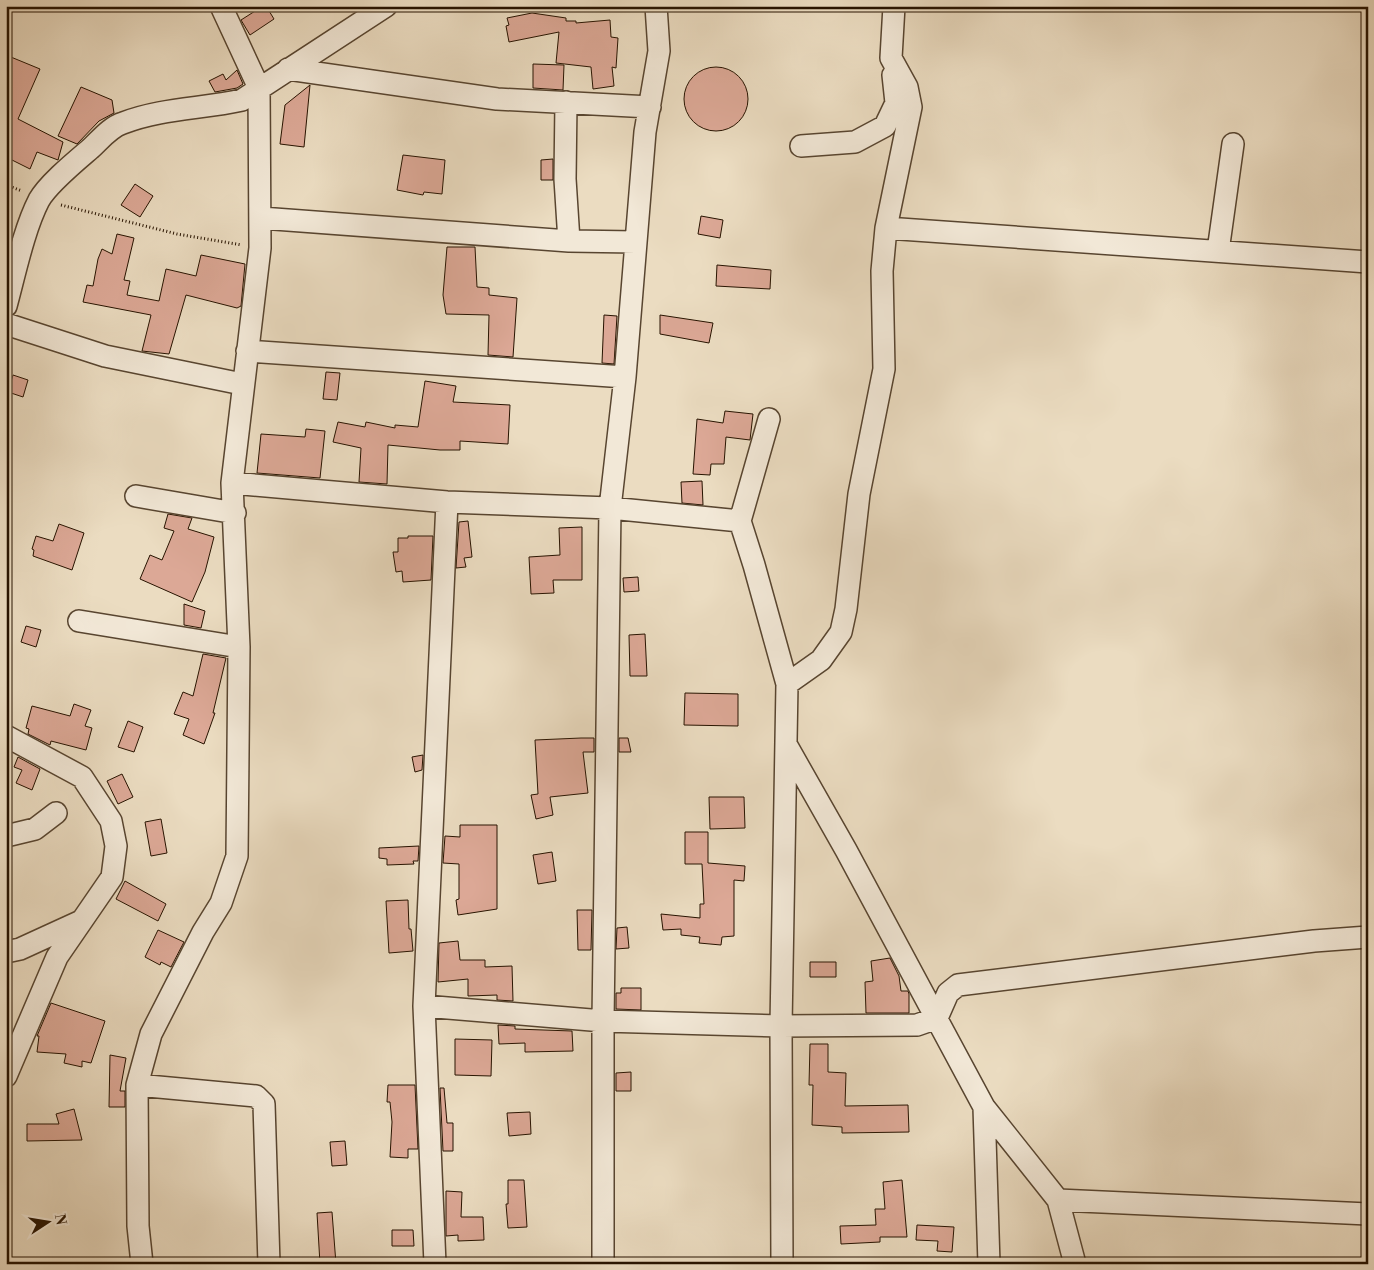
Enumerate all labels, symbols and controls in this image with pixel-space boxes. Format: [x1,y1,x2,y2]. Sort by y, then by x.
north arrow [22,1198,72,1248]
text: N [50,1212,70,1227]

